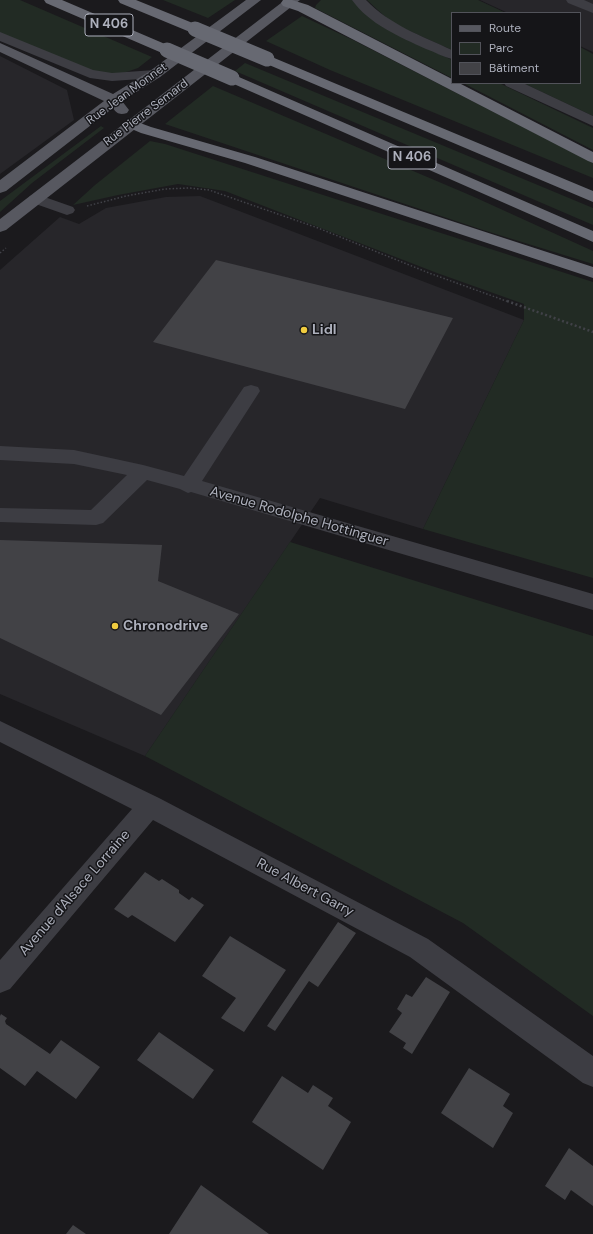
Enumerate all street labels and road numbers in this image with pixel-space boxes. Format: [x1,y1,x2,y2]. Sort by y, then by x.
road number: N 406 [85,14,133,36]
street label: Rue Jean Monnet [84,60,170,128]
street label: Rue Pierre Semard [101,77,191,149]
road number: N 406 [388,147,436,169]
street label: Avenue Rodolphe Hottinguer [208,483,390,551]
street label: Avenue d'Alsace Lorraine [16,827,134,959]
street label: Rue Albert Garry [253,855,357,921]

